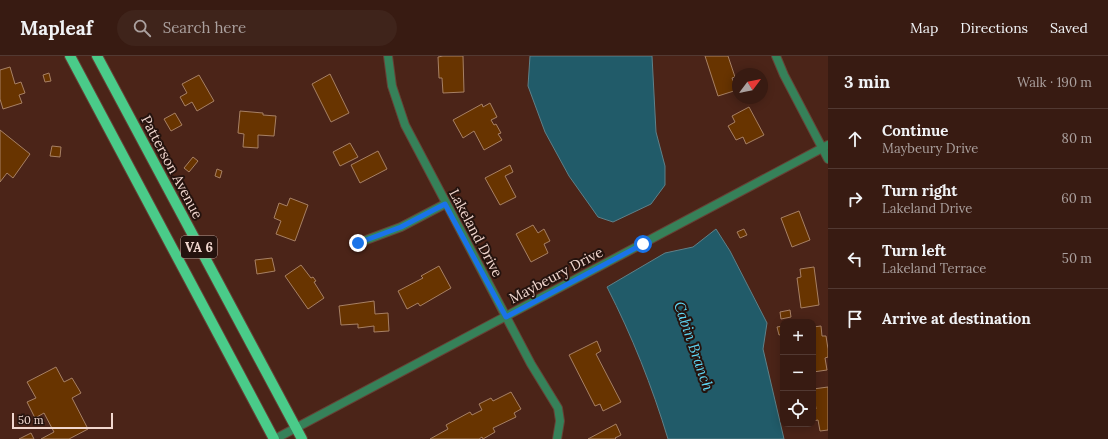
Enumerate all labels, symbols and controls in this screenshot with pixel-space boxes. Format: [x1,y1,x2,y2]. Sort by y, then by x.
search box [117,10,397,46]
text: Mapleaf [20,16,93,40]
icon: search [131,17,153,39]
text: Search here [163,18,246,37]
text: Map [910,19,938,37]
text: Directions [960,19,1028,37]
text: Saved [1050,19,1088,37]
north arrow [732,68,768,104]
text: 3 min [844,71,890,93]
text: Walk · 190 m [1017,74,1092,91]
street label: Patterson Avenue [137,112,207,222]
text: Continue [882,121,948,140]
icon: ahead [844,128,866,150]
text: 80 m [1062,130,1092,147]
text: Maybeury Drive [882,140,978,157]
text: Turn right [882,181,958,200]
street label: Lakeland Drive [445,186,507,281]
icon: right [844,188,866,210]
text: 60 m [1061,190,1092,207]
text: Lakeland Drive [882,200,972,217]
route end [349,234,367,252]
route start [634,235,652,253]
road number: VA 6 [181,236,217,258]
text: Turn left [882,241,946,260]
street label: Maybeury Drive [506,243,606,307]
icon: left [844,248,866,270]
text: 50 m [1062,250,1092,267]
text: Lakeland Terrace [882,260,986,277]
water label: Cabin Branch [670,299,718,394]
icon: arrive [844,308,866,330]
text: Arrive at destination [882,309,1031,328]
map controls [780,319,816,427]
button: + [780,319,816,355]
button: − [780,355,816,391]
button: locate [780,391,816,427]
scale bar [12,411,113,430]
text: 50 m [18,413,44,427]

